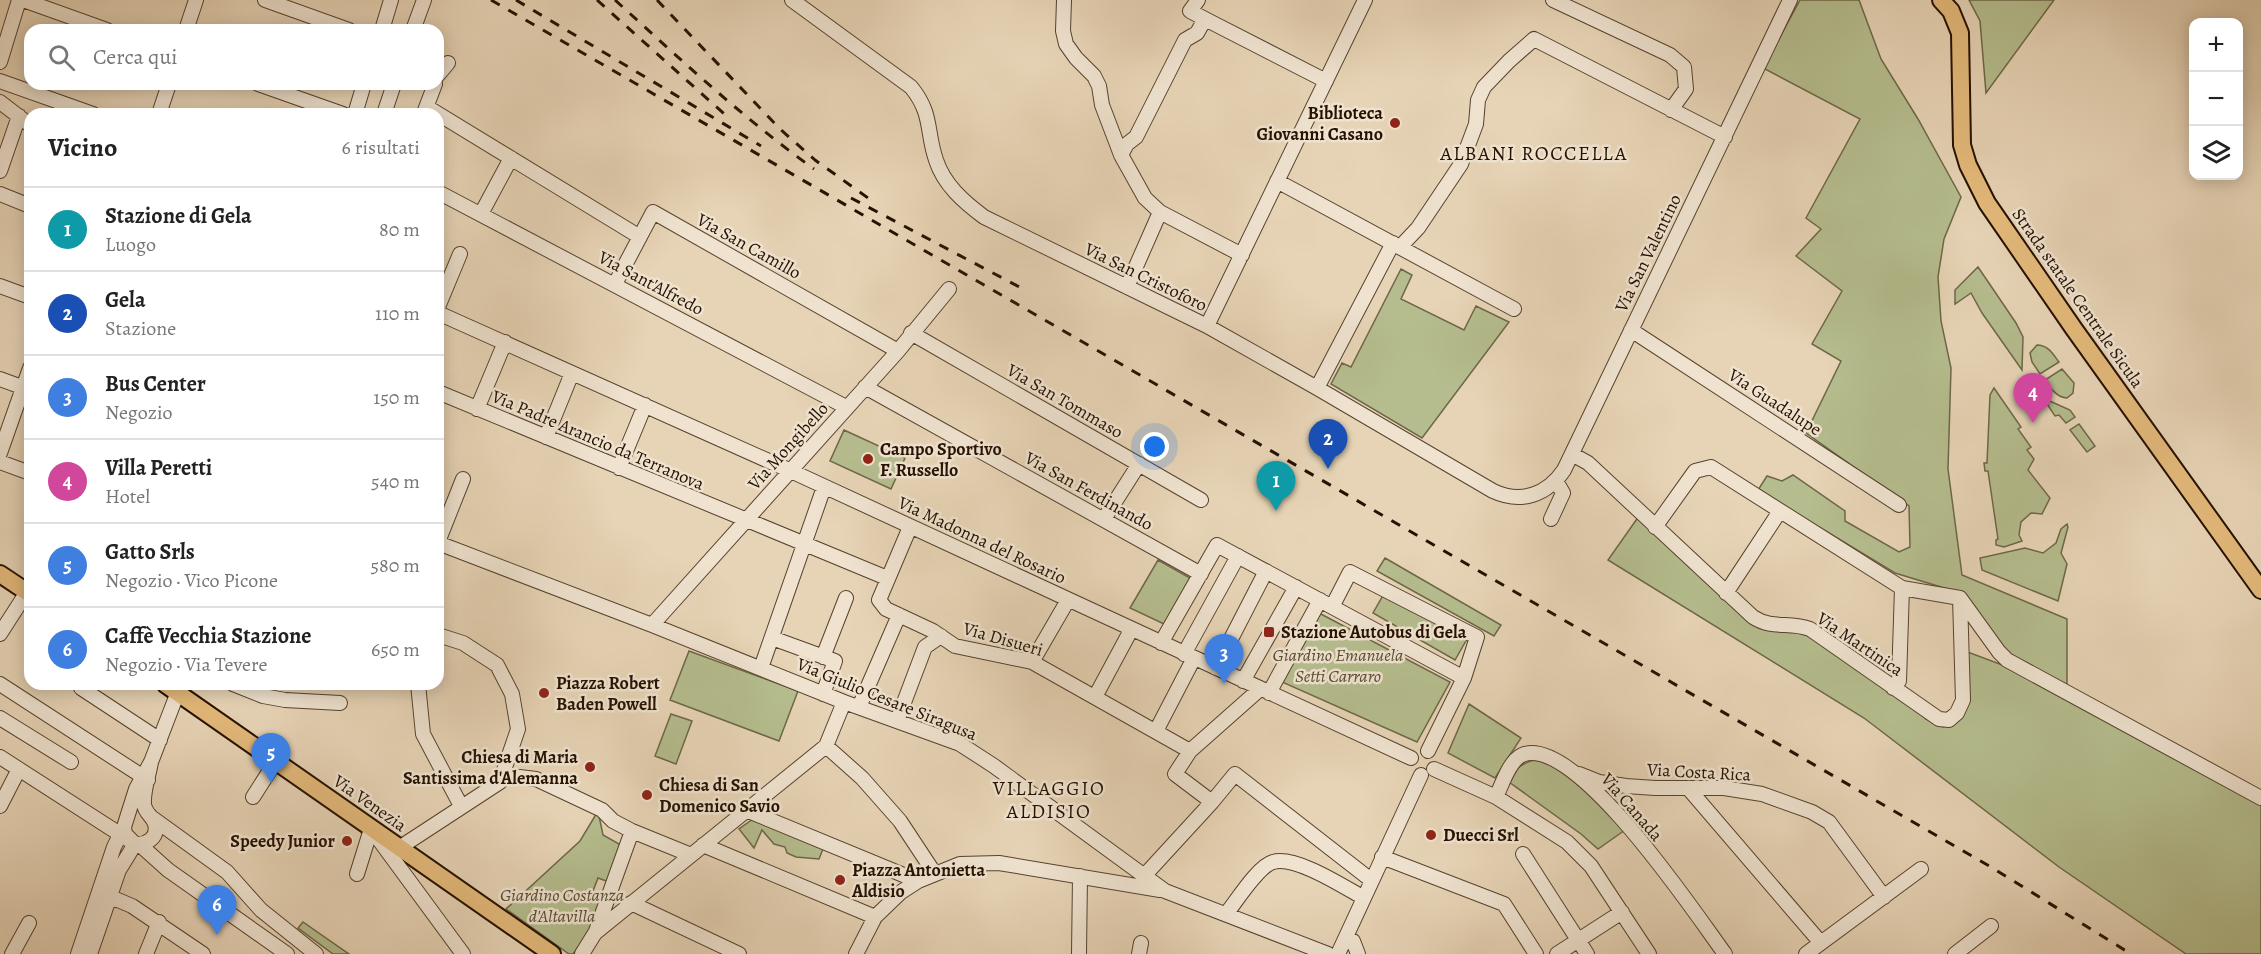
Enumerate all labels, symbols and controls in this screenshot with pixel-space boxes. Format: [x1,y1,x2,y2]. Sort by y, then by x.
map controls [2189,18,2243,180]
button: + [2189,18,2243,72]
search box [24,24,444,90]
icon: search [45,41,78,74]
text: Cerca qui [93,42,178,72]
button: − [2189,72,2243,126]
place label: Biblioteca Giovanni Casano [1257,101,1383,146]
marker: Biblioteca Giovanni Casano [1388,116,1402,130]
button: layers [2189,126,2243,180]
text: Vicino [48,130,117,165]
text: 6 risultati [342,134,420,161]
district label: ALBANI ROCCELLA [1439,140,1628,167]
street label: Via San Valentino [1609,190,1687,317]
text: Stazione di Gela [105,201,252,231]
street label: Strada statale Centrale Sicula [2007,203,2150,393]
street label: Via San Camillo [692,207,805,285]
text: 1 [64,216,71,243]
text: 80 m [379,216,420,243]
text: Luogo [105,231,156,258]
street label: Via San Cristoforo [1080,237,1211,317]
street label: Via Sant'Alfredo [593,245,708,321]
text: Gela [105,285,146,315]
text: 2 [63,300,72,327]
text: 110 m [375,300,420,327]
text: Stazione [105,315,176,342]
street label: Via San Tommaso [1002,357,1128,444]
street label: Via Guadalupe [1723,362,1826,441]
text: Bus Center [105,369,206,399]
pin: 4 [2014,374,2052,423]
text: 3 [63,384,72,411]
text: 150 m [373,384,420,411]
street label: Via Padre Arancio da Terranova [487,384,708,496]
street label: Via Mongibello [742,397,834,496]
text: Negozio [105,399,173,426]
pin: 2 [1308,420,1348,469]
your location [1140,432,1169,461]
place label: Campo Sportivo F. Russello [880,437,1002,482]
street label: Via San Ferdinando [1020,445,1157,536]
marker: Campo Sportivo F. Russello [861,452,875,466]
text: Villa Peretti [105,453,212,483]
pin: 1 [1256,462,1296,511]
text: 4 [63,468,72,495]
text: 540 m [371,468,420,495]
text: Hotel [105,483,150,510]
street label: Via Madonna del Rosario [893,490,1070,590]
text: Gatto Srls [105,537,195,567]
text: 5 [63,552,72,579]
text: 580 m [370,552,420,579]
text: Negozio · Vico Picone [105,567,278,594]
street label: Via Martinica [1811,606,1908,682]
street label: Via Disueri [959,616,1046,662]
place label: Stazione Autobus di Gela [1281,620,1467,644]
text: Caffè Vecchia Stazione [105,621,312,651]
marker: Stazione Autobus di Gela [1262,625,1276,639]
pin: 3 [1204,634,1244,684]
text: 6 [63,636,72,663]
text: 650 m [371,636,420,663]
park label: Giardino Emanuela Setti Carraro [1273,643,1403,688]
text: Negozio · Via Tevere [105,651,267,678]
street label: Via Giulio Cesare Siragusa [792,651,981,746]
place label: Piazza Robert Baden Powell [556,671,660,716]
marker: Piazza Robert Baden Powell [537,686,551,700]
pin: 5 [252,734,290,783]
place label: Chiesa di Maria Santissima d'Alemanna [403,745,578,790]
street label: Via Costa Rica [1645,757,1752,787]
marker: Chiesa di Maria Santissima d'Alemanna [583,760,597,774]
street label: Via Canada [1595,767,1669,847]
street label: Via Venezia [328,768,412,837]
place label: Chiesa di San Domenico Savio [659,773,780,818]
district label: VILLAGGIO ALDISIO [992,775,1105,825]
marker: Chiesa di San Domenico Savio [640,788,654,802]
place label: Duecci Srl [1443,823,1519,847]
marker: Duecci Srl [1424,828,1438,842]
place label: Speedy Junior [230,829,336,853]
marker: Speedy Junior [340,834,354,848]
place label: Piazza Antonietta Aldisio [851,858,986,903]
marker: Piazza Antonietta Aldisio [833,873,847,887]
park label: Giardino Costanza d'Altavilla [500,883,624,928]
pin: 6 [198,886,236,935]

